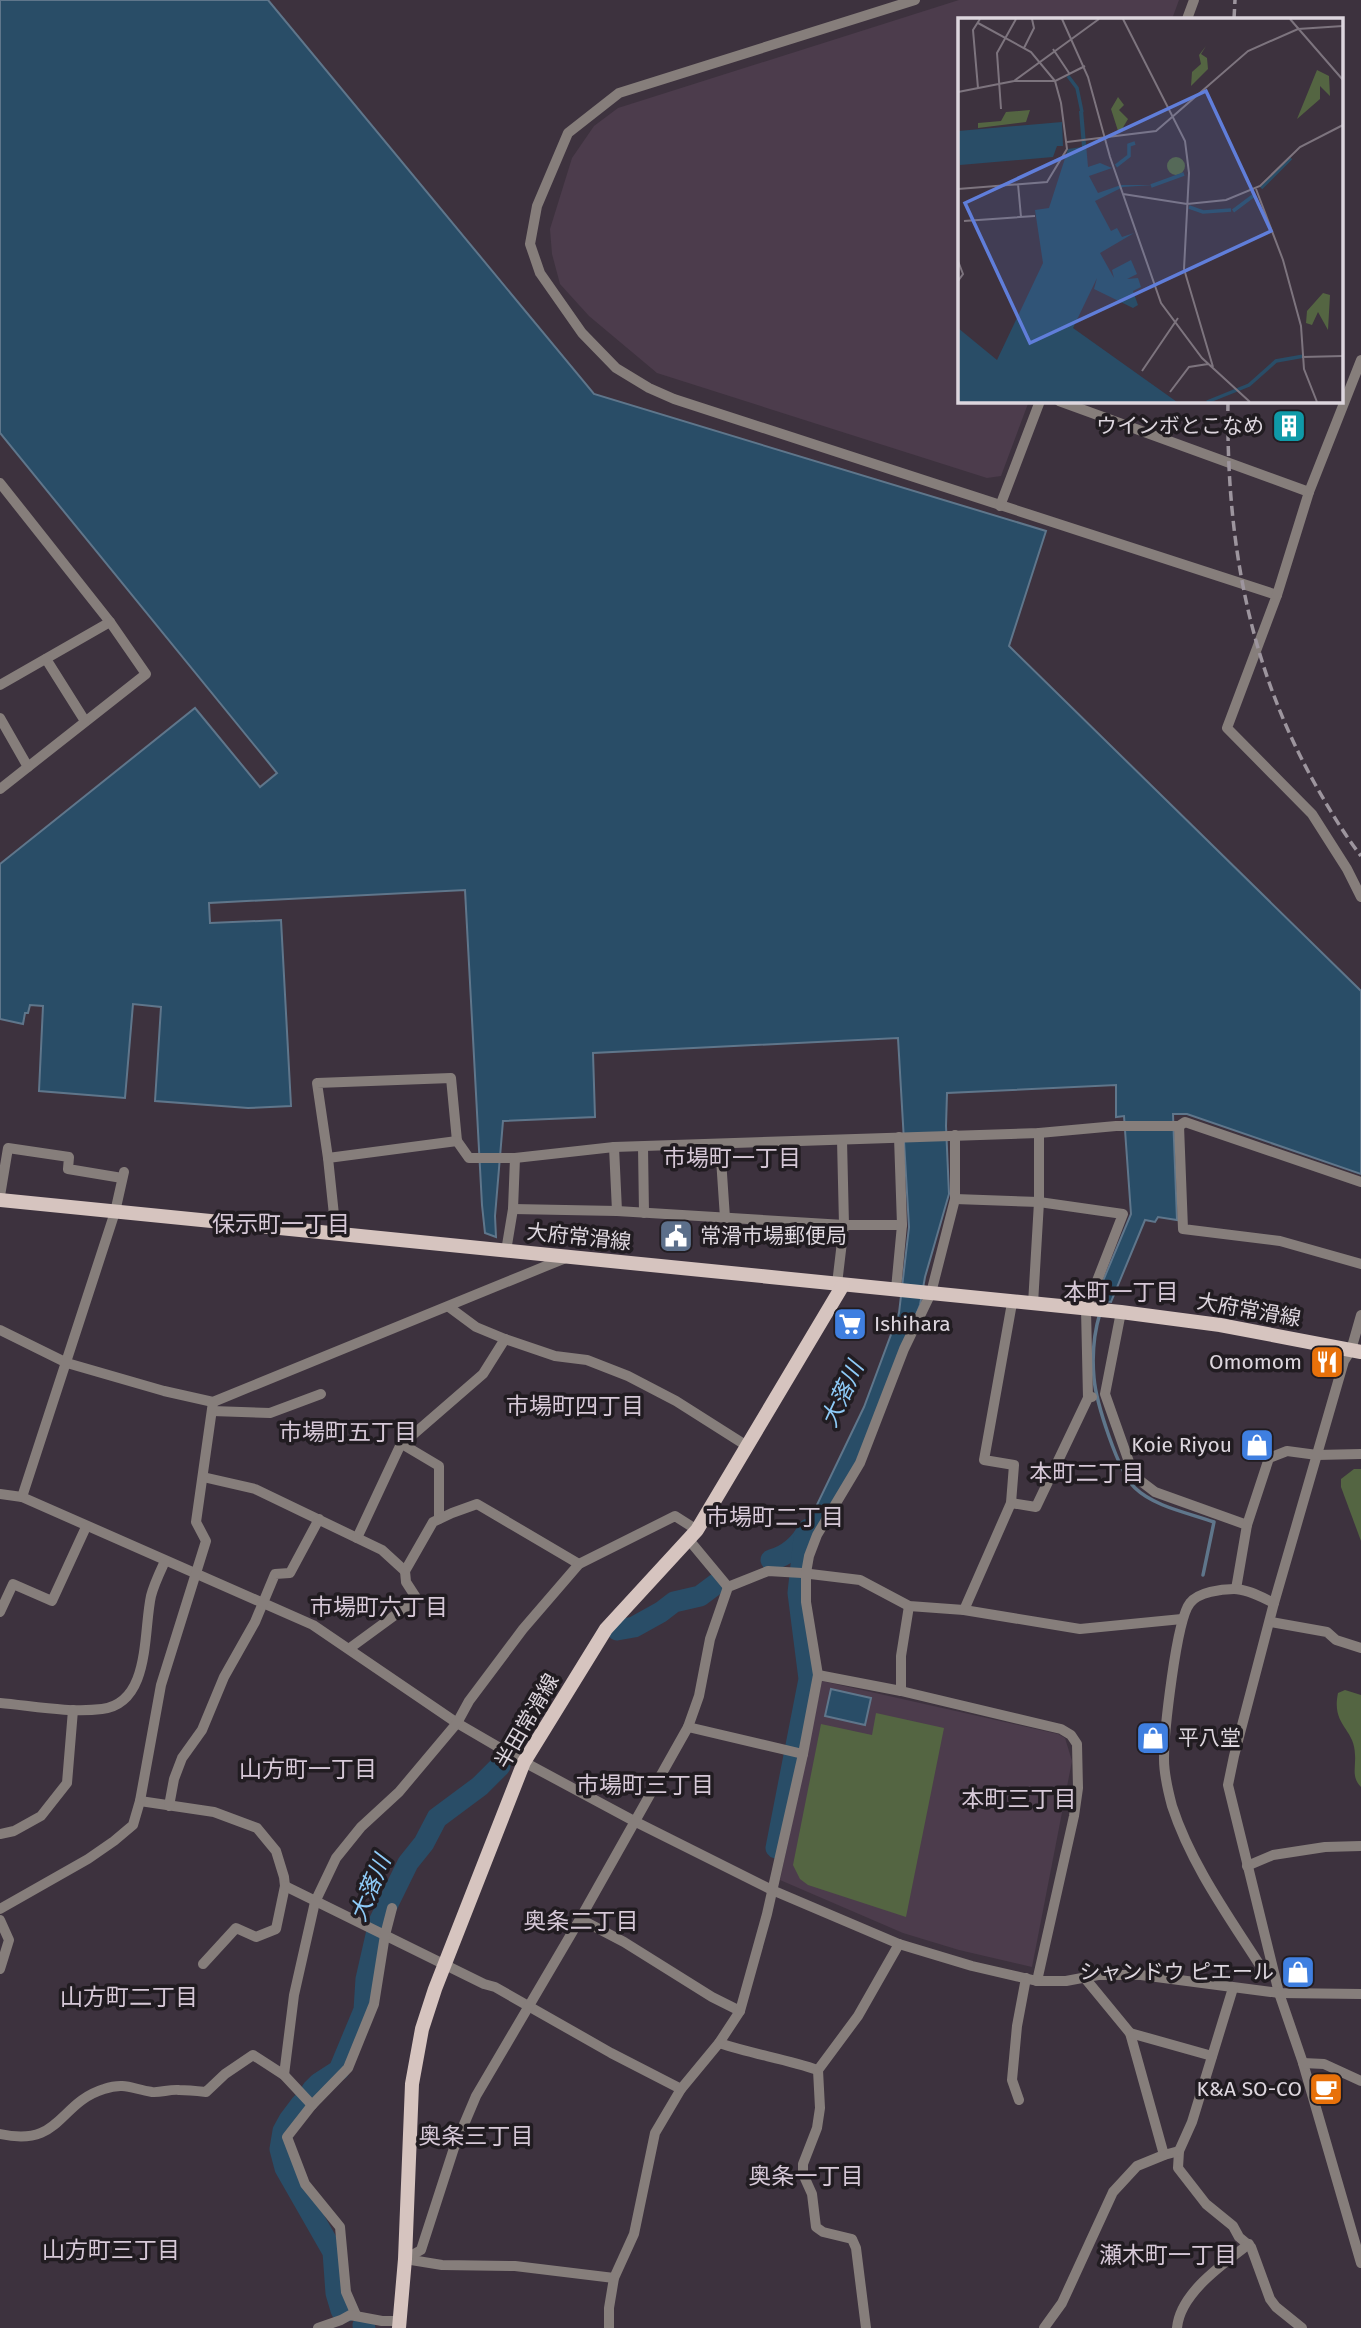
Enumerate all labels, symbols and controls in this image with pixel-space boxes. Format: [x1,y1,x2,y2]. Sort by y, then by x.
inset map [958,18,1344,402]
building icon: ウインボとこなめ [1270,407,1308,445]
place label: ウインボとこなめ [1096,413,1264,439]
district label: 市場町一丁目 [663,1144,801,1172]
district label: 保示町一丁目 [212,1210,350,1238]
public building icon: 常滑市場郵便局 [657,1217,695,1255]
street label: 大府常滑線 [525,1219,633,1255]
place label: 常滑市場郵便局 [700,1223,847,1249]
district label: 本町一丁目 [1064,1278,1179,1306]
street label: 大府常滑線 [1195,1288,1303,1332]
supermarket icon: Ishihara [831,1305,869,1343]
place label: Ishihara [874,1311,951,1337]
restaurant icon: Omomom [1308,1343,1346,1381]
place label: Omomom [1209,1349,1302,1375]
water label: 大落川 [815,1354,871,1431]
district label: 市場町四丁目 [506,1392,644,1420]
district label: 市場町五丁目 [279,1418,417,1446]
shop icon: Koie Riyou [1238,1426,1276,1464]
place label: Koie Riyou [1131,1432,1232,1458]
district label: 本町二丁目 [1030,1459,1145,1487]
district label: 市場町二丁目 [706,1503,844,1531]
district label: 市場町六丁目 [310,1593,448,1621]
street label: 半田常滑線 [489,1669,565,1773]
shop icon: 平八堂 [1134,1719,1172,1757]
place label: 平八堂 [1178,1725,1241,1751]
district label: 山方町一丁目 [239,1755,377,1783]
district label: 市場町三丁目 [576,1771,714,1799]
district label: 本町三丁目 [962,1785,1077,1813]
water label: 大落川 [344,1848,398,1925]
district label: 奥条二丁目 [524,1907,639,1935]
shop icon: シャンドウ ピエール [1279,1953,1317,1991]
place label: シャンドウ ピエール [1079,1959,1274,1985]
district label: 山方町二丁目 [60,1983,198,2011]
cafe icon: K&A SO-CO [1307,2070,1345,2108]
place label: K&A SO-CO [1197,2076,1302,2102]
district label: 奥条三丁目 [419,2122,534,2150]
district label: 奥条一丁目 [749,2162,864,2190]
district label: 山方町三丁目 [42,2236,180,2264]
district label: 瀬木町一丁目 [1099,2241,1237,2269]

